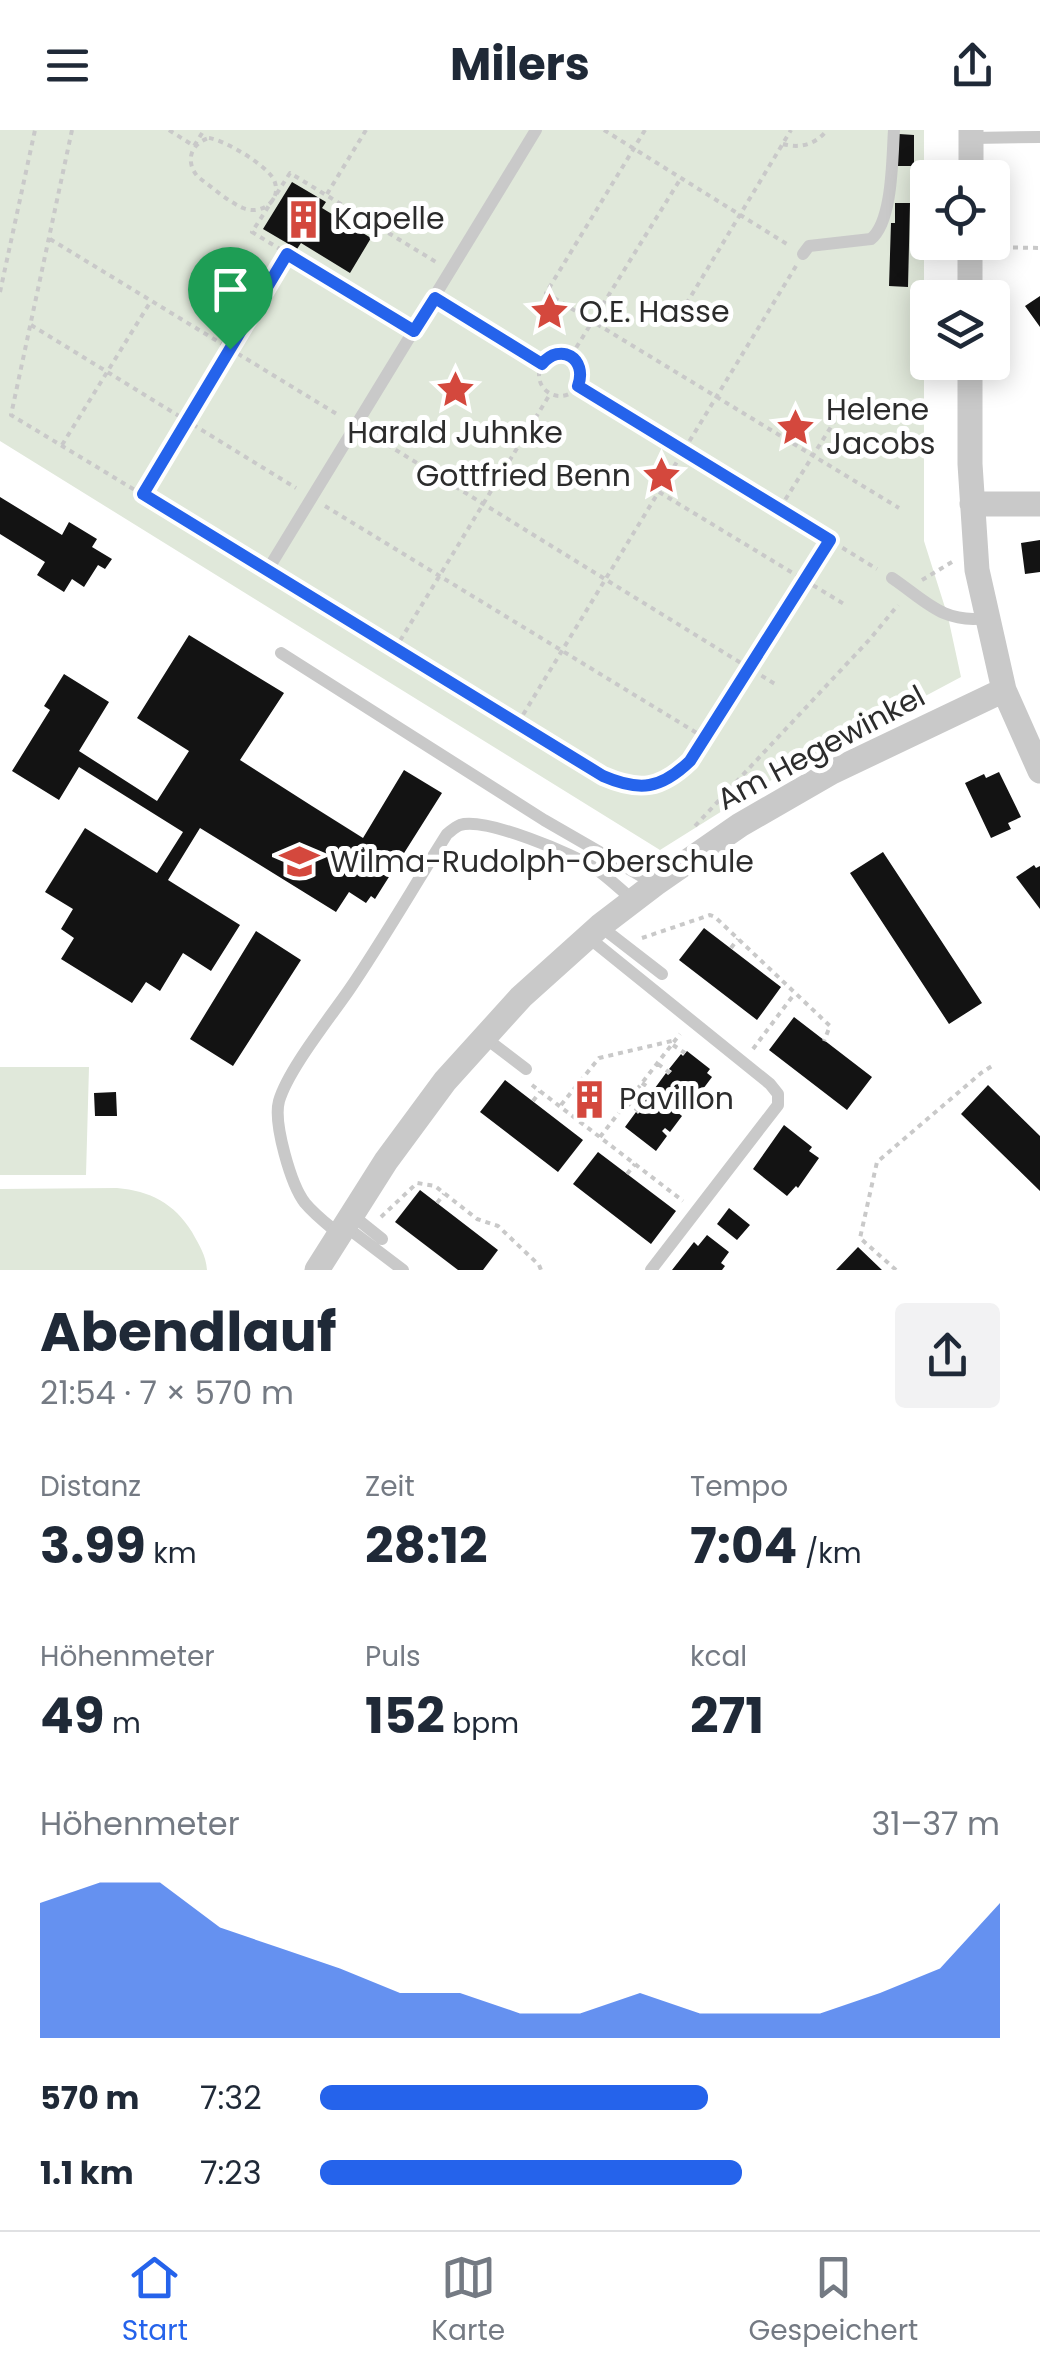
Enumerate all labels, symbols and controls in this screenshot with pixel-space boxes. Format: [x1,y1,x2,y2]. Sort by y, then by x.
text: Milers [450,33,590,96]
icon: menu [40,38,95,93]
icon: share [945,38,1000,93]
map controls [910,160,1010,380]
button: locate [910,160,1010,260]
place label: Kapelle [334,197,445,240]
building icon: Kapelle [283,198,325,240]
pin [188,247,273,350]
icon: arrive [203,262,258,317]
button: layers [910,280,1010,380]
place label: O.E. Hasse [579,290,730,333]
place icon: O.E. Hasse [528,291,570,333]
place icon: Harald Juhnke [434,368,476,410]
place label: Helene Jacobs [826,388,936,465]
place icon: Helene Jacobs [775,406,817,448]
place label: Harald Juhnke [347,411,563,454]
place label: Gottfried Benn [416,454,631,497]
place icon: Gottfried Benn [640,455,682,497]
street label: Am Hegewinkel [709,675,932,821]
place label: Wilma-Rudolph-Oberschule [330,840,754,883]
school or university icon: Wilma-Rudolph-Oberschule [279,841,321,883]
place label: Pavillon [619,1077,734,1120]
building icon: Pavillon [568,1078,610,1120]
text: Abendlauf [40,1293,337,1370]
button: share [895,1303,1000,1408]
text: 21:54 · 7 × 570 m [40,1370,294,1415]
text: Distanz [40,1467,141,1506]
text: Zeit [365,1467,415,1506]
text: Tempo [690,1467,788,1506]
text: 3.99 [40,1510,146,1581]
text: 28:12 [365,1510,488,1581]
text: 7:04 [690,1510,797,1581]
text: km [146,1534,197,1573]
text: /km [797,1534,861,1573]
text: Höhenmeter [40,1637,215,1676]
text: Puls [365,1637,421,1676]
text: kcal [690,1637,747,1676]
text: 49 [40,1680,105,1751]
text: 152 [365,1680,445,1751]
text: 271 [690,1680,764,1751]
text: m [105,1704,141,1743]
text: bpm [445,1704,519,1743]
text: Höhenmeter [40,1801,240,1846]
text: 31–37 m [871,1801,1000,1846]
text: 570 m [40,2075,139,2120]
text: 7:32 [200,2075,262,2120]
text: 1.1 km [40,2150,134,2195]
text: 7:23 [200,2150,262,2195]
tab: Start [122,2250,188,2352]
tab: Karte [431,2250,505,2352]
tab: Gespeichert [748,2250,918,2352]

